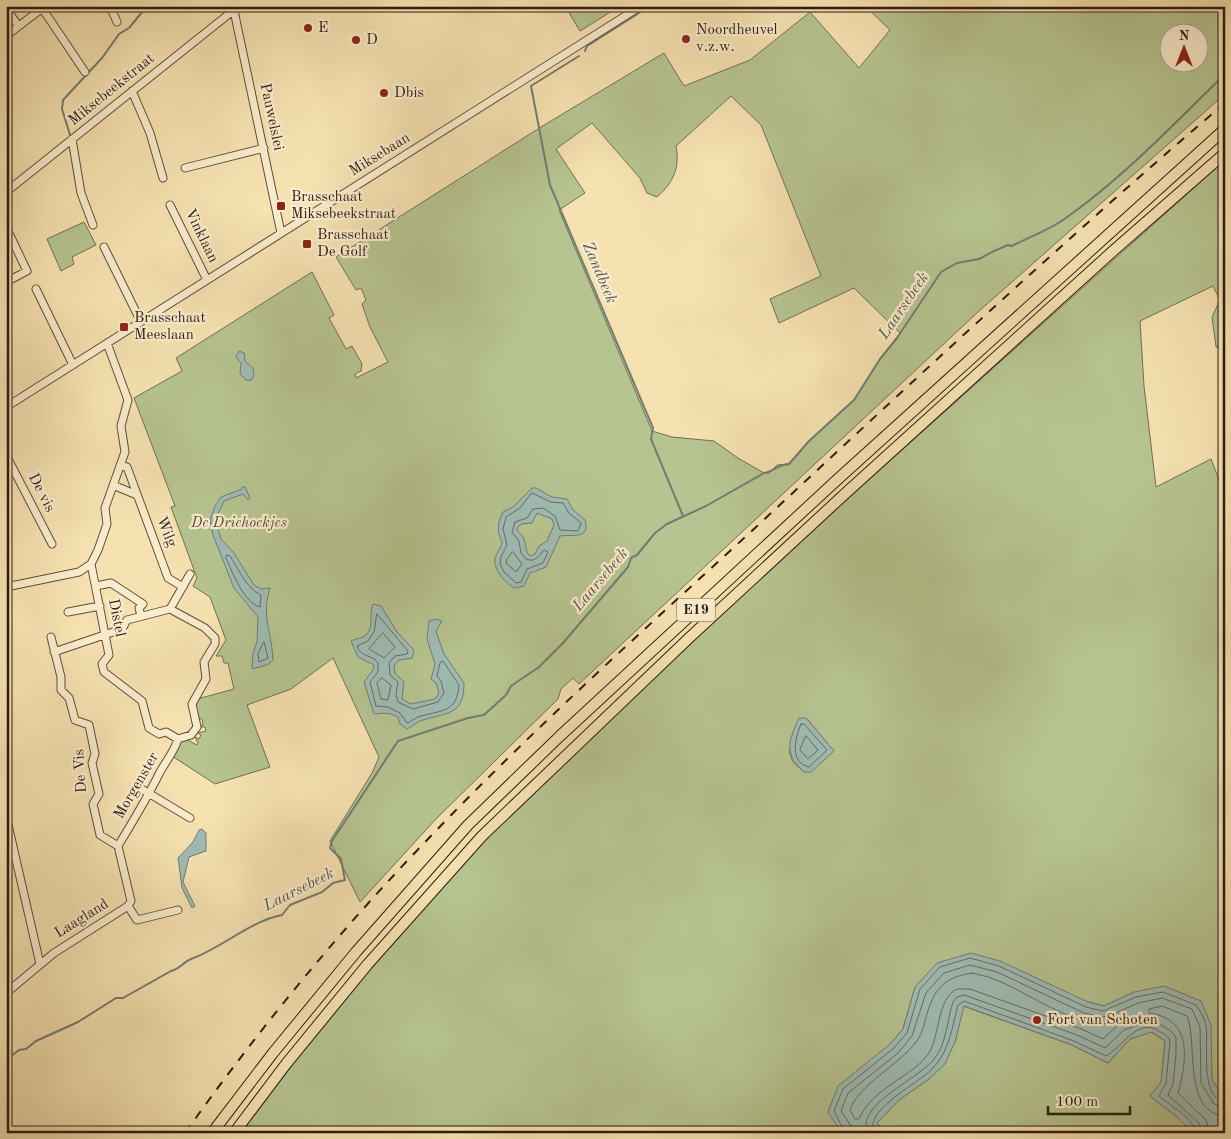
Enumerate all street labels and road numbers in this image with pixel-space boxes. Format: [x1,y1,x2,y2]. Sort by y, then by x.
street label: Miksebeekstraat [66,51,158,129]
street label: Pauwelslei [257,82,285,152]
street label: Miksebaan [347,131,413,179]
street label: Vinklaan [182,207,220,265]
street label: De vis [25,471,57,515]
street label: Wilg [153,515,179,549]
street label: Distel [105,598,127,638]
road number: E19 [677,598,715,622]
street label: De Vis [72,748,90,794]
street label: Morgenster [112,750,162,822]
street label: Laagland [52,897,112,941]

